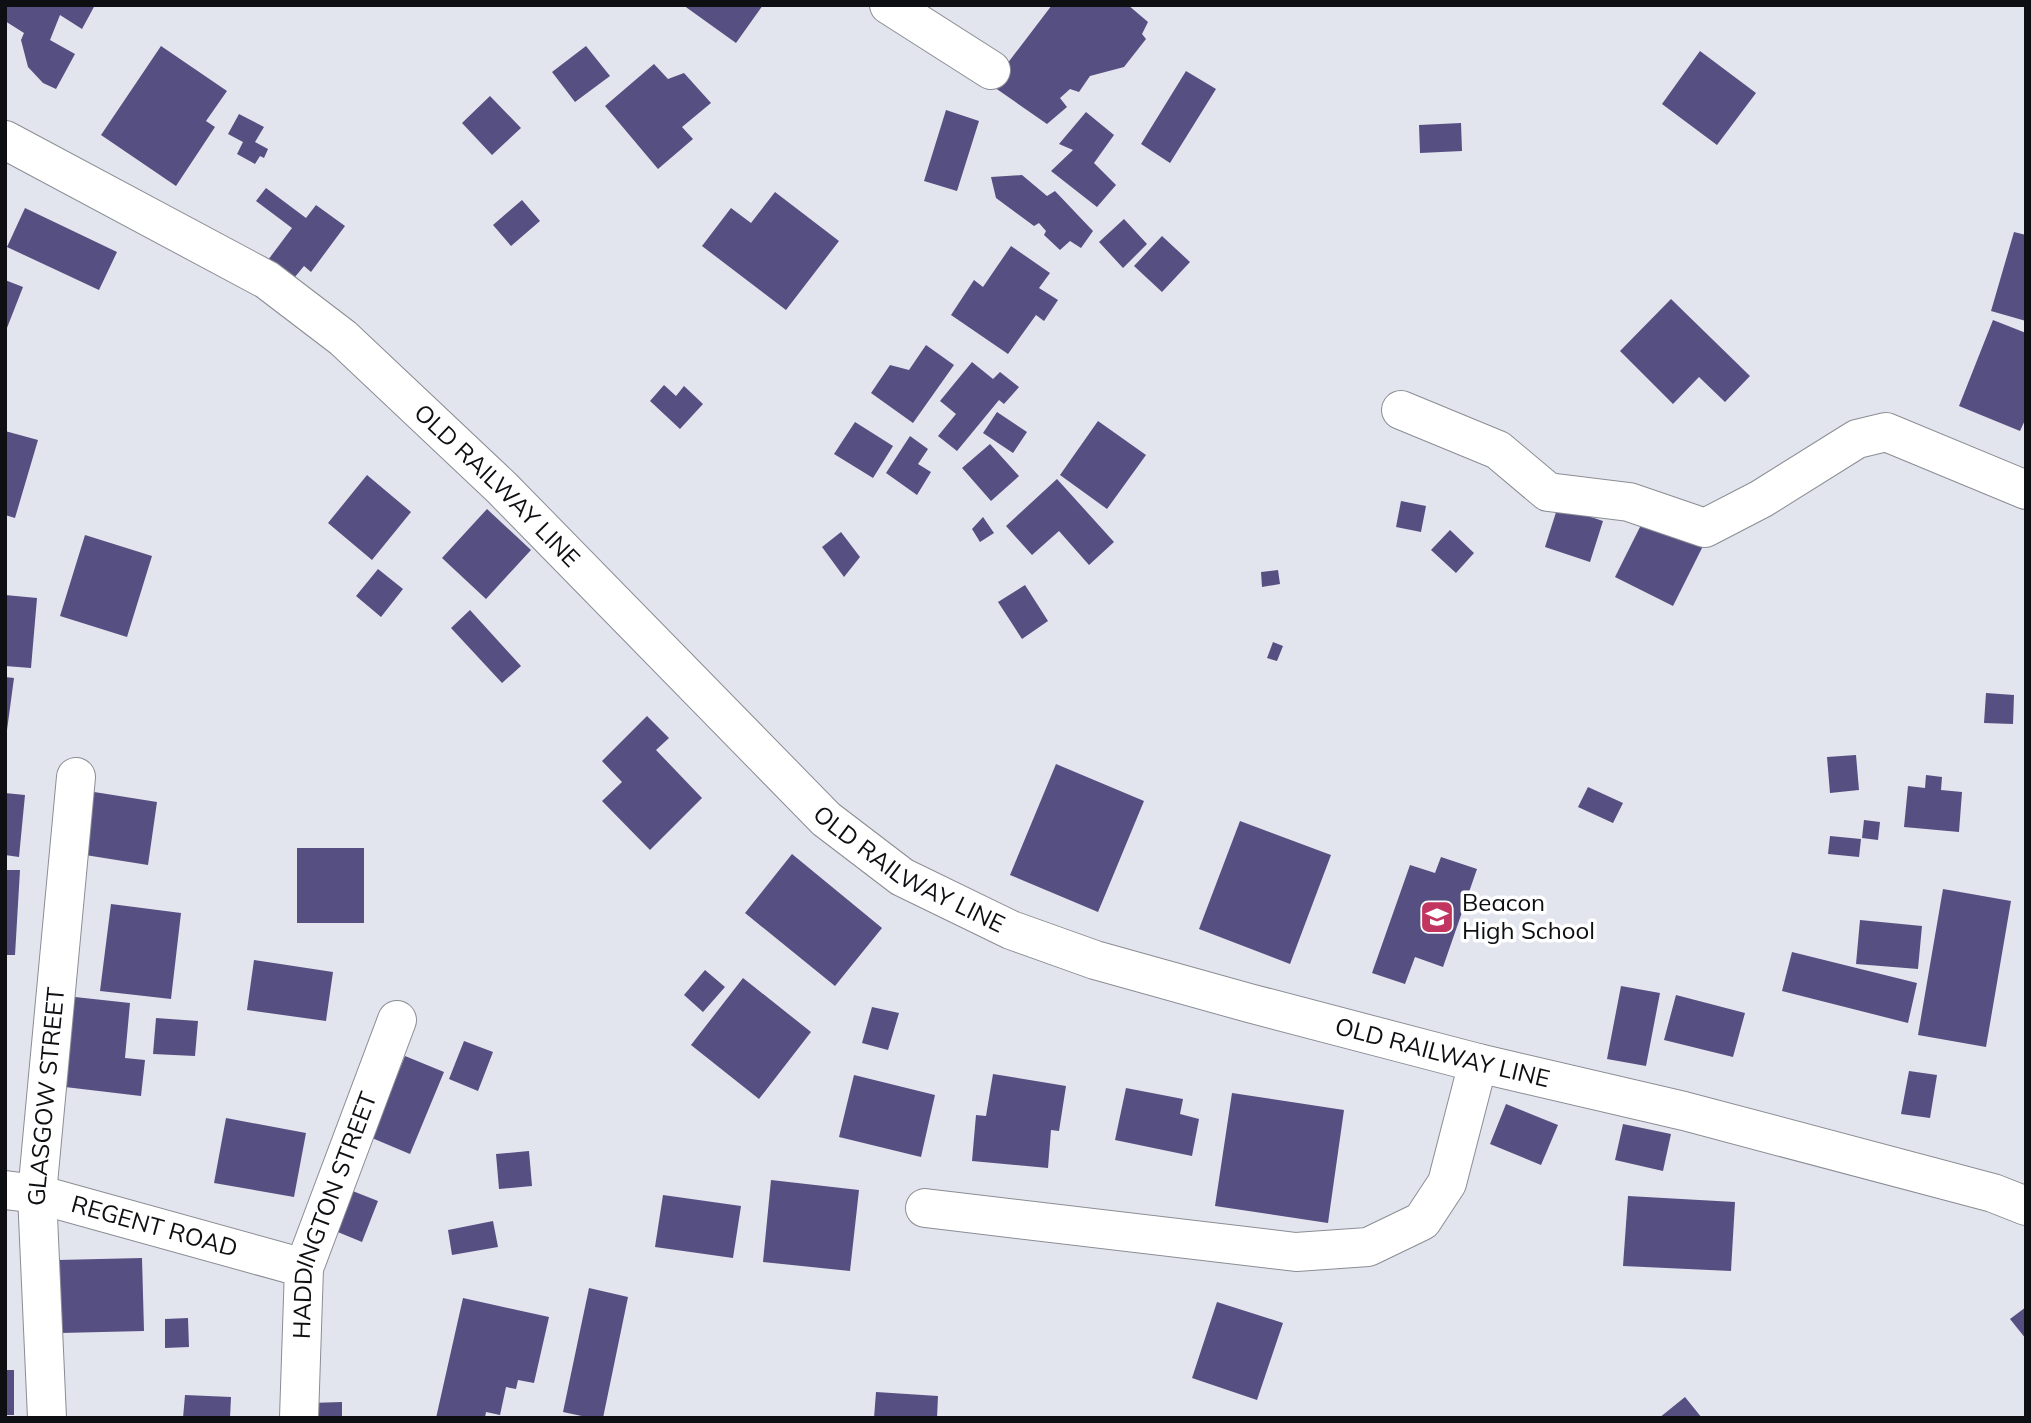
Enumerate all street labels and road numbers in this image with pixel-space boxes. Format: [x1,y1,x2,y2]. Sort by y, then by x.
street label: OLD RAILWAY LINE [408,397,587,573]
street label: OLD RAILWAY LINE [807,799,1010,939]
street label: GLASGOW STREET [21,985,70,1207]
street label: OLD RAILWAY LINE [1332,1010,1553,1093]
street label: HADDINGTON STREET [286,1087,383,1339]
street label: REGENT ROAD [68,1188,241,1263]

